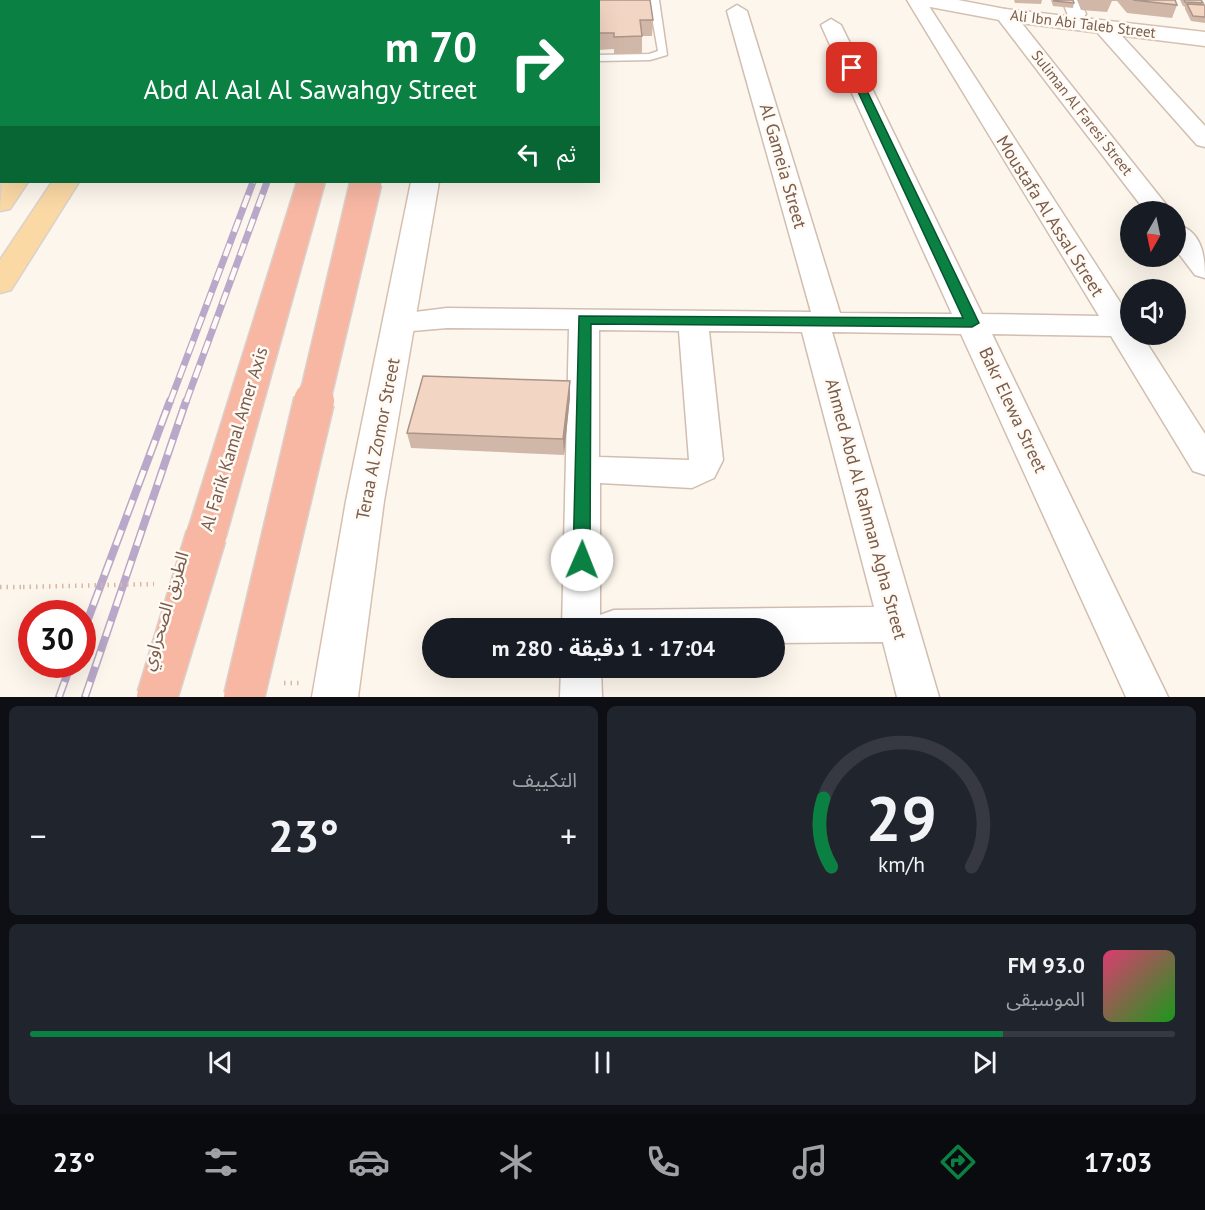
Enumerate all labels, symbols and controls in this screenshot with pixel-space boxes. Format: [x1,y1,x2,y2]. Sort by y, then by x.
street label: Ali Ibn Abi Taleb Street [1009,5,1157,42]
text: 70 m [385,19,477,74]
icon: right [498,24,576,102]
pin [826,42,877,93]
street label: Suliman Al Faresi Street [1028,46,1137,179]
icon: arrive [835,51,868,84]
text: Abd Al Aal Al Sawahgy Street [143,72,477,106]
street label: Al Gameia Street [755,101,812,231]
street label: Moustafa Al Assal Street [991,131,1109,301]
icon: left [512,138,545,171]
text: ثم [557,140,576,168]
north arrow [1120,201,1186,267]
map controls [1120,201,1186,345]
button: sound [1120,279,1186,345]
street label: Bakr Elewa Street [974,343,1053,476]
street label: Al Farik Kamal Amer Axis [195,344,272,534]
street label: Teraa Al Zomor Street [350,356,405,522]
street label: Ahmed Abd Al Rahman Agha Street [821,376,912,642]
position arrow [550,528,614,592]
street label: الطريق الصحراوي [136,549,196,674]
speed limit sign: 30 [18,600,96,678]
text: 17:04 · 1 دقيقة · 280 m [492,634,715,662]
text: التكييف [513,767,577,793]
text: 29 [866,777,937,858]
text: 23° [268,806,339,864]
text: − [30,814,47,857]
text: + [560,814,577,857]
text: km/h [878,851,925,879]
text: 93.0 FM [1008,951,1085,979]
text: الموسيقى [1006,986,1085,1012]
icon: previous [204,1046,237,1079]
icon: pause [586,1046,619,1079]
icon: next [968,1046,1001,1079]
icon: filters [200,1141,242,1183]
icon: car [348,1141,390,1183]
icon: climate [495,1141,537,1183]
icon: phone [642,1141,684,1183]
icon: music [789,1141,831,1183]
icon: directions [937,1141,979,1183]
text: 23° [53,1145,95,1179]
text: 17:03 [1084,1145,1152,1179]

